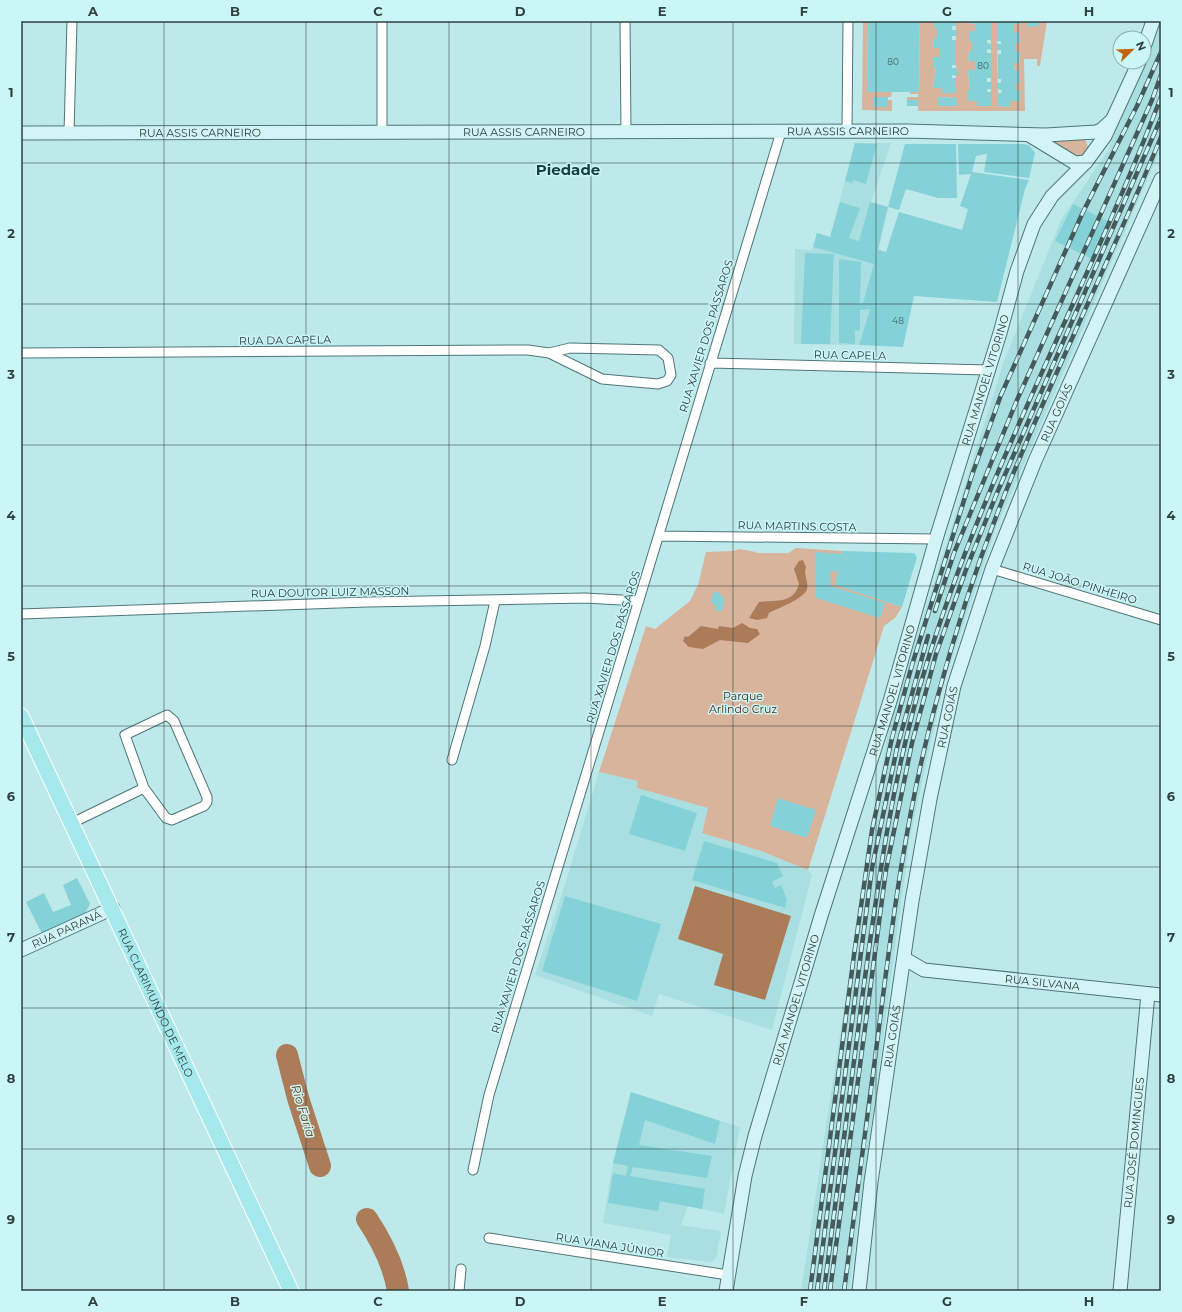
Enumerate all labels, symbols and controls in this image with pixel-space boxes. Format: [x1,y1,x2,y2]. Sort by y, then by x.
text: A [87,3,99,19]
text: B [230,3,240,19]
text: C [373,3,383,19]
text: D [515,3,526,19]
text: E [658,3,667,19]
text: F [800,3,808,19]
text: G [942,3,952,19]
text: H [1084,3,1094,19]
north arrow [1112,30,1152,70]
text: N [1133,39,1149,53]
house number: 80 [887,56,899,67]
house number: 80 [977,60,989,71]
text: 1 [8,84,14,100]
text: 1 [1168,84,1174,100]
street label: RUA ASSIS CARNEIRO [787,124,909,138]
street label: RUA ASSIS CARNEIRO [139,125,261,140]
street label: RUA ASSIS CARNEIRO [463,125,585,139]
district label: Piedade [536,160,600,179]
text: 2 [7,225,15,241]
text: 2 [1167,225,1175,241]
street label: RUA XAVIER DOS PÁSSAROS [676,258,736,414]
street label: RUA MANOEL VITORINO [958,313,1012,447]
house number: 48 [892,315,904,326]
street label: RUA DA CAPELA [239,332,331,348]
street label: RUA CAPELA [814,347,886,363]
text: 3 [6,366,15,382]
text: 3 [1166,366,1175,382]
street label: RUA GOIÁS [1037,381,1076,444]
text: 4 [7,507,16,523]
text: 4 [1167,507,1176,523]
street label: RUA MARTINS COSTA [737,518,857,534]
street label: RUA JOÃO PINHEIRO [1021,559,1139,607]
street label: RUA XAVIER DOS PÁSSAROS [583,569,643,725]
street label: RUA DOUTOR LUIZ MASSON [250,584,410,600]
street label: RUA MANOEL VITORINO [866,623,918,758]
text: 5 [7,648,15,664]
text: 5 [1167,648,1175,664]
street label: RUA GOIÁS [934,685,961,749]
park label: Parque Arlindo Cruz [709,689,777,716]
text: 6 [7,788,16,804]
text: 6 [1167,788,1176,804]
street label: RUA XAVIER DOS PÁSSAROS [488,879,548,1035]
street label: RUA PARANÁ [29,907,104,951]
street label: RUA CLARIMUNDO DE MELO [115,926,197,1080]
text: 7 [7,929,15,945]
text: 7 [1167,929,1175,945]
street label: RUA MANOEL VITORINO [770,932,822,1067]
street label: RUA SILVANA [1004,972,1081,993]
street label: RUA GOIÁS [881,1004,904,1068]
text: 8 [7,1070,16,1086]
text: 8 [1167,1070,1176,1086]
street label: RUA JOSÉ DOMINGUES [1121,1076,1147,1209]
water label: Rio Faria [288,1083,319,1139]
text: 9 [7,1211,15,1227]
text: 9 [1167,1211,1175,1227]
street label: RUA VIANA JÚNIOR [555,1230,665,1260]
text: A [87,1293,99,1309]
text: B [230,1293,240,1309]
text: C [373,1293,383,1309]
text: D [515,1293,526,1309]
text: E [658,1293,667,1309]
text: F [800,1293,808,1309]
text: G [942,1293,952,1309]
text: H [1084,1293,1094,1309]

